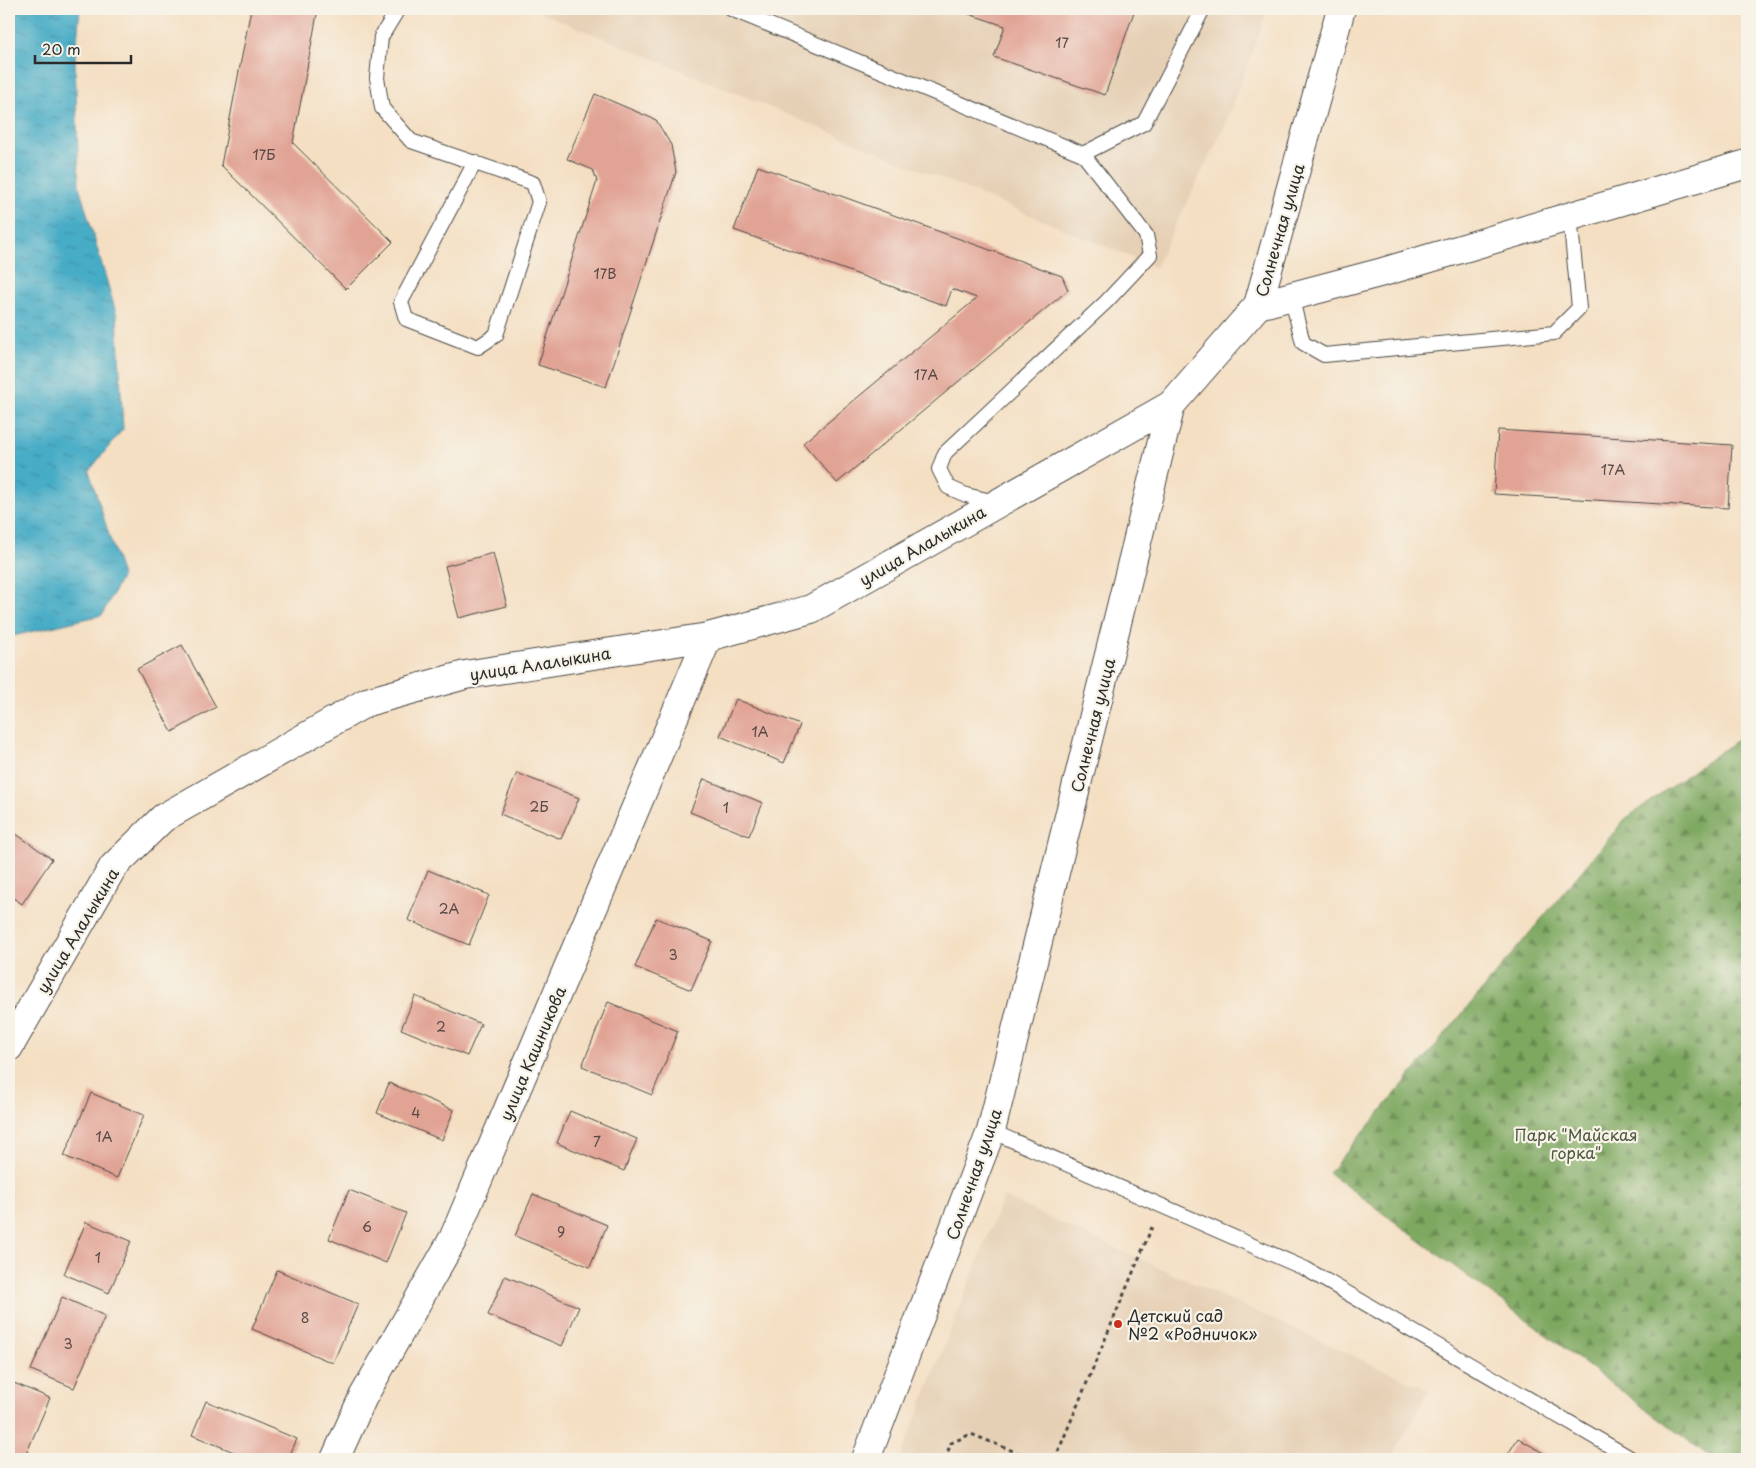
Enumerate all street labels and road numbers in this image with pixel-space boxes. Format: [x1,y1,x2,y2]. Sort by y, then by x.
street label: Солнечная улица [1248,161,1310,299]
street label: улица Алалыкина [854,499,990,591]
street label: улица Алалыкина [468,640,612,686]
street label: Солнечная улица [1064,655,1120,795]
street label: улица Алалыкина [30,863,124,997]
street label: улица Кашникова [493,982,571,1124]
street label: Солнечная улица [939,1105,1007,1243]

